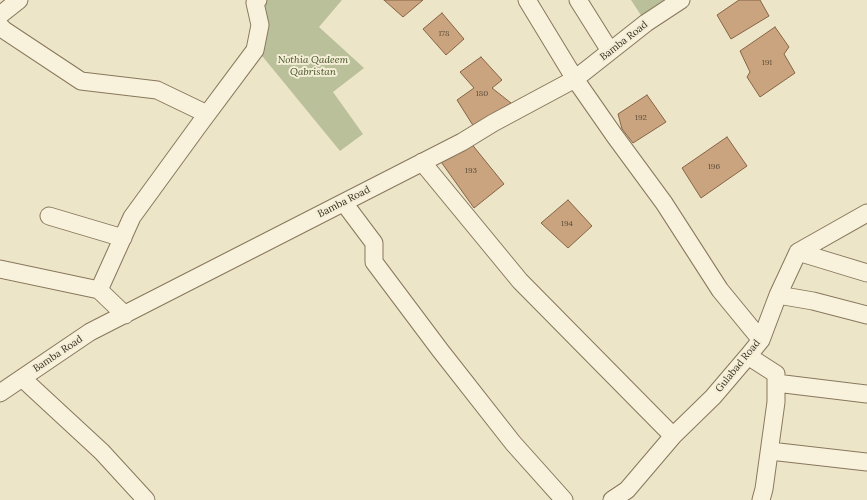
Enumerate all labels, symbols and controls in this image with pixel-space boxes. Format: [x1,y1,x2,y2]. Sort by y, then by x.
street label: Bamba Road [598,19,650,63]
house number: 178 [438,29,450,39]
park label: Nothia Qadeem Qabristan [278,54,348,78]
house number: 191 [762,58,772,68]
house number: 180 [476,89,488,99]
house number: 192 [635,113,647,123]
house number: 196 [708,162,720,172]
house number: 193 [465,166,477,176]
street label: Bamba Road [316,184,372,220]
house number: 194 [561,219,573,229]
street label: Bamba Road [31,333,85,375]
street label: Gulabad Road [713,337,763,395]

